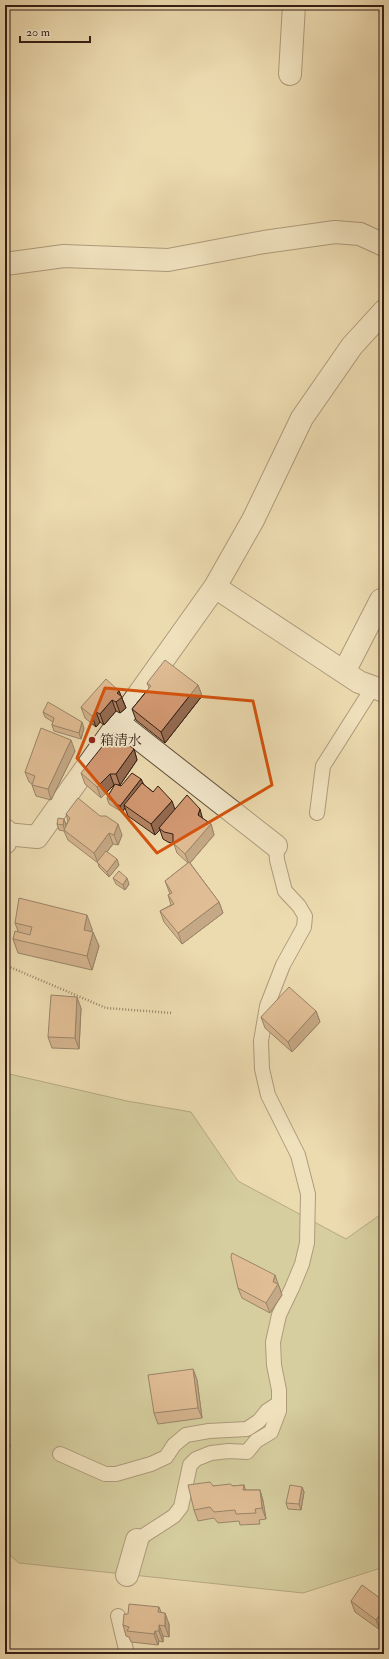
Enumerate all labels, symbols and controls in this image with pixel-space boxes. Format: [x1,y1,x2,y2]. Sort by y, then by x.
scale bar [20,18,90,44]
text: 20 m [26,25,51,40]
place label: 箱清水 [100,732,142,749]
marker: 箱清水 [87,735,97,745]

